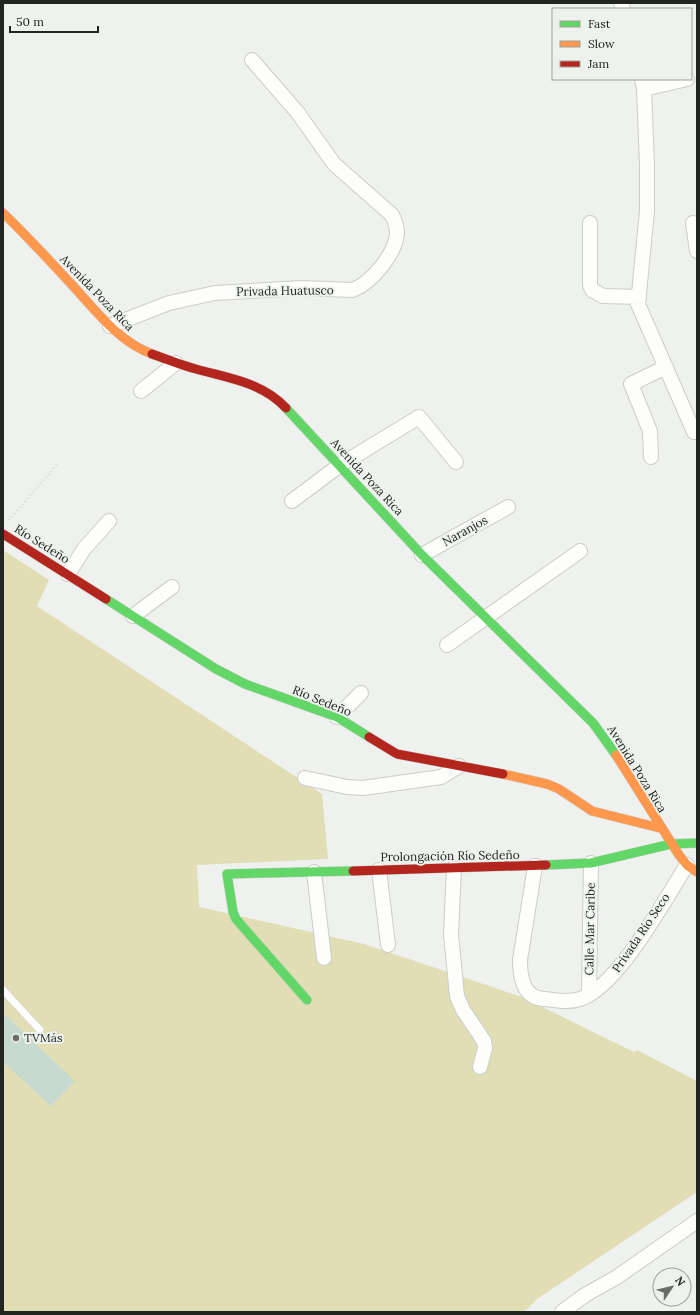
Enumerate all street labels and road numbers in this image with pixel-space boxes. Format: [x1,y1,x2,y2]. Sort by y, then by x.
street label: Avenida Poza Rica [57,251,138,334]
street label: Privada Huatusco [236,282,334,299]
street label: Avenida Poza Rica [327,434,407,518]
street label: Naranjos [439,512,490,549]
street label: Río Sedeño [12,521,73,566]
street label: Río Sedeño [290,682,354,719]
street label: Avenida Poza Rica [604,721,670,815]
street label: Prolongación Río Sedeño [380,847,520,864]
street label: Calle Mar Caribe [581,882,598,976]
street label: Privada Río Seco [609,890,673,975]

